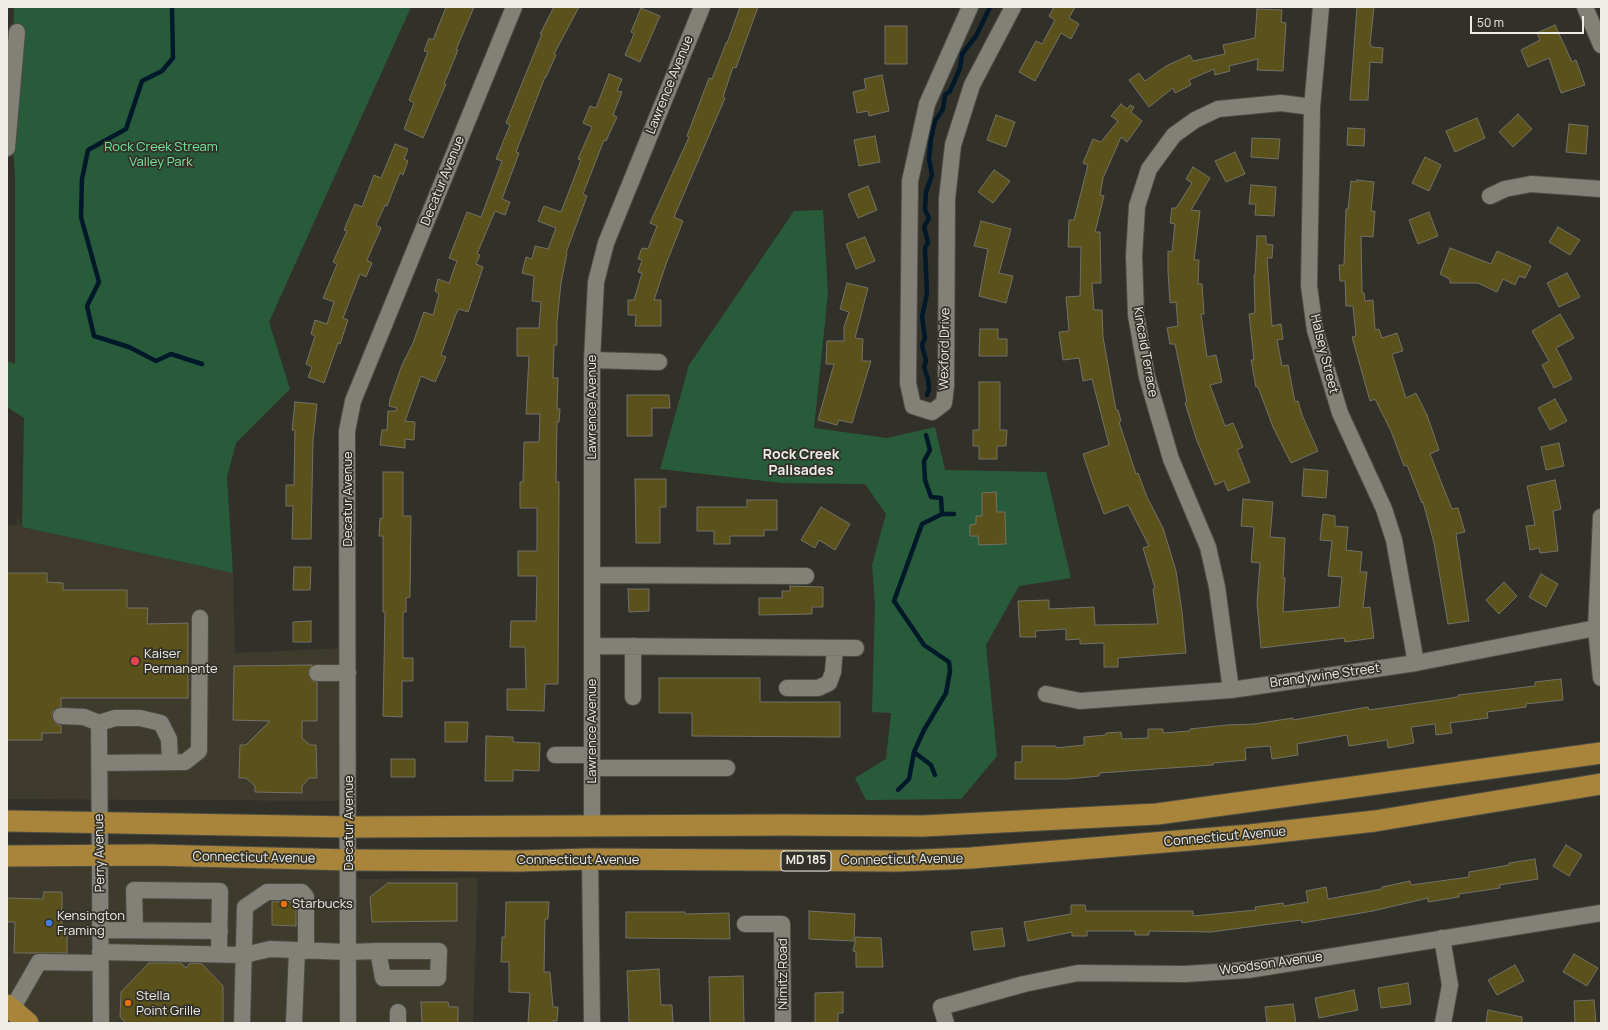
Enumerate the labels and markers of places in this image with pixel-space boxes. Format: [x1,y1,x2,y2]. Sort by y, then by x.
place label: Kaiser Permanente [144,646,218,677]
marker: Kaiser Permanente [129,655,141,667]
place label: Starbucks [292,896,353,912]
marker: Starbucks [279,899,289,909]
place label: Kensington Framing [57,908,125,939]
marker: Kensington Framing [44,918,54,928]
place label: Stella Point Grille [136,988,201,1019]
marker: Stella Point Grille [123,998,133,1008]

